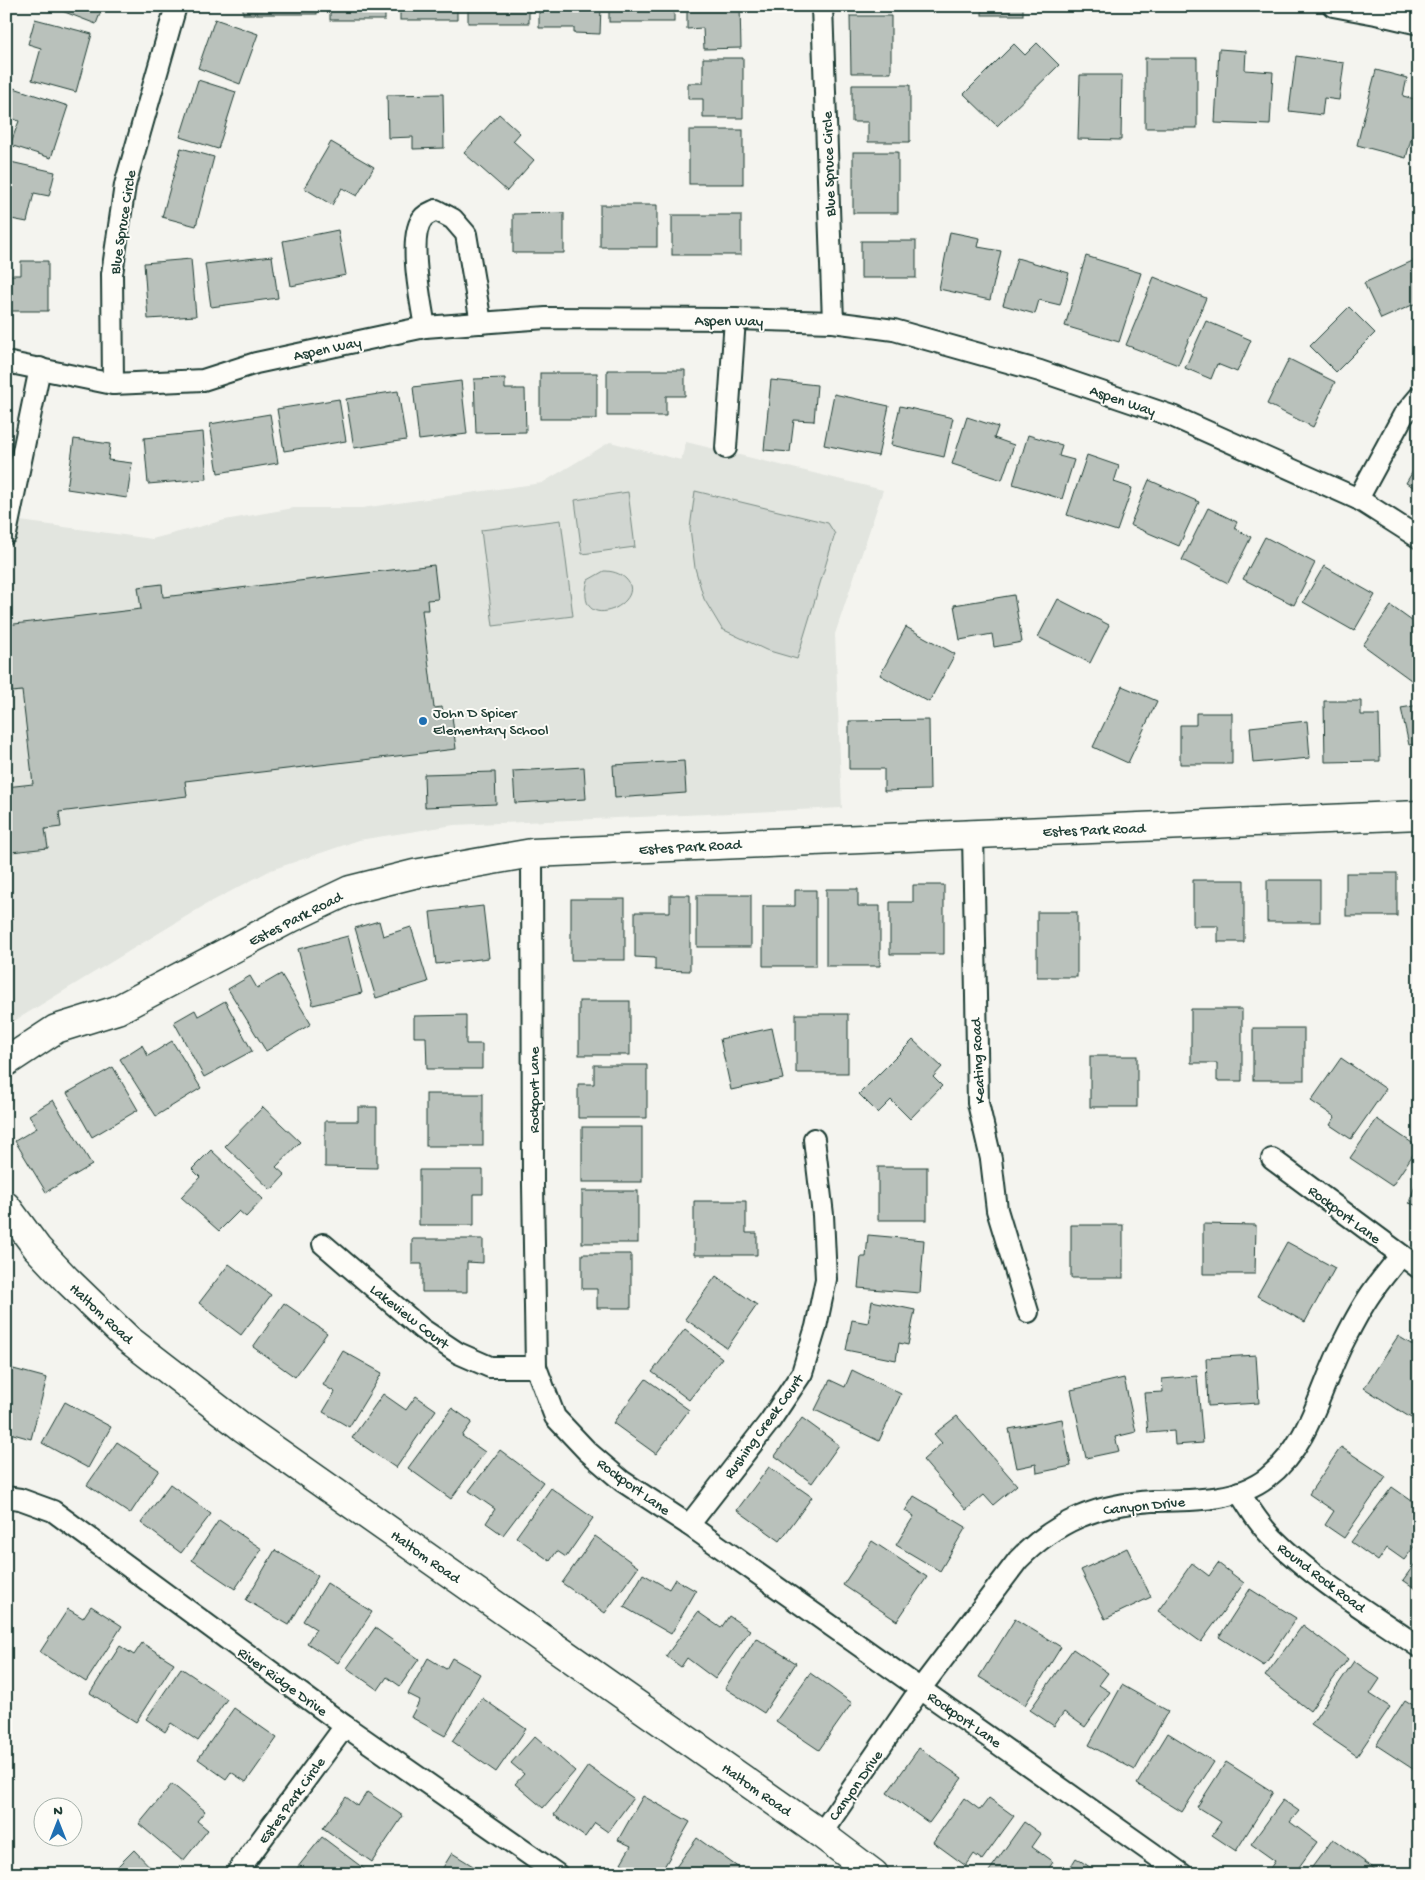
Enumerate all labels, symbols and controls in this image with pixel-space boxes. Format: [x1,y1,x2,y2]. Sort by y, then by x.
street label: Blue Spruce Circle [819,111,841,218]
street label: Blue Spruce Circle [107,169,141,277]
street label: Aspen Way [694,312,764,332]
street label: Aspen Way [292,334,363,366]
street label: Aspen Way [1087,382,1158,422]
place label: John D Spicer Elementary School [433,705,549,740]
marker: John D Spicer Elementary School [417,715,429,727]
street label: Estes Park Road [1042,820,1147,842]
street label: Estes Park Road [638,836,743,860]
street label: Estes Park Road [246,888,347,951]
street label: Keating Road [968,1016,990,1104]
street label: Rockport Lane [526,1047,544,1133]
street label: Rockport Lane [1304,1182,1384,1249]
street label: Haltom Road [65,1280,137,1350]
street label: Lakeview Court [366,1281,453,1355]
street label: Rushing Creek Court [721,1370,810,1483]
street label: Rockport Lane [593,1455,673,1520]
street label: Canyon Drive [1102,1494,1186,1520]
street label: Haltom Road [386,1527,464,1589]
street label: Round Rock Road [1273,1540,1369,1618]
street label: River Ridge Drive [233,1644,330,1721]
street label: Rockport Lane [923,1689,1005,1753]
street label: Canyon Drive [826,1747,888,1825]
street label: Estes Park Circle [255,1754,330,1848]
street label: Haltom Road [717,1760,795,1822]
north arrow [32,1798,82,1848]
text: N [53,1803,63,1820]

